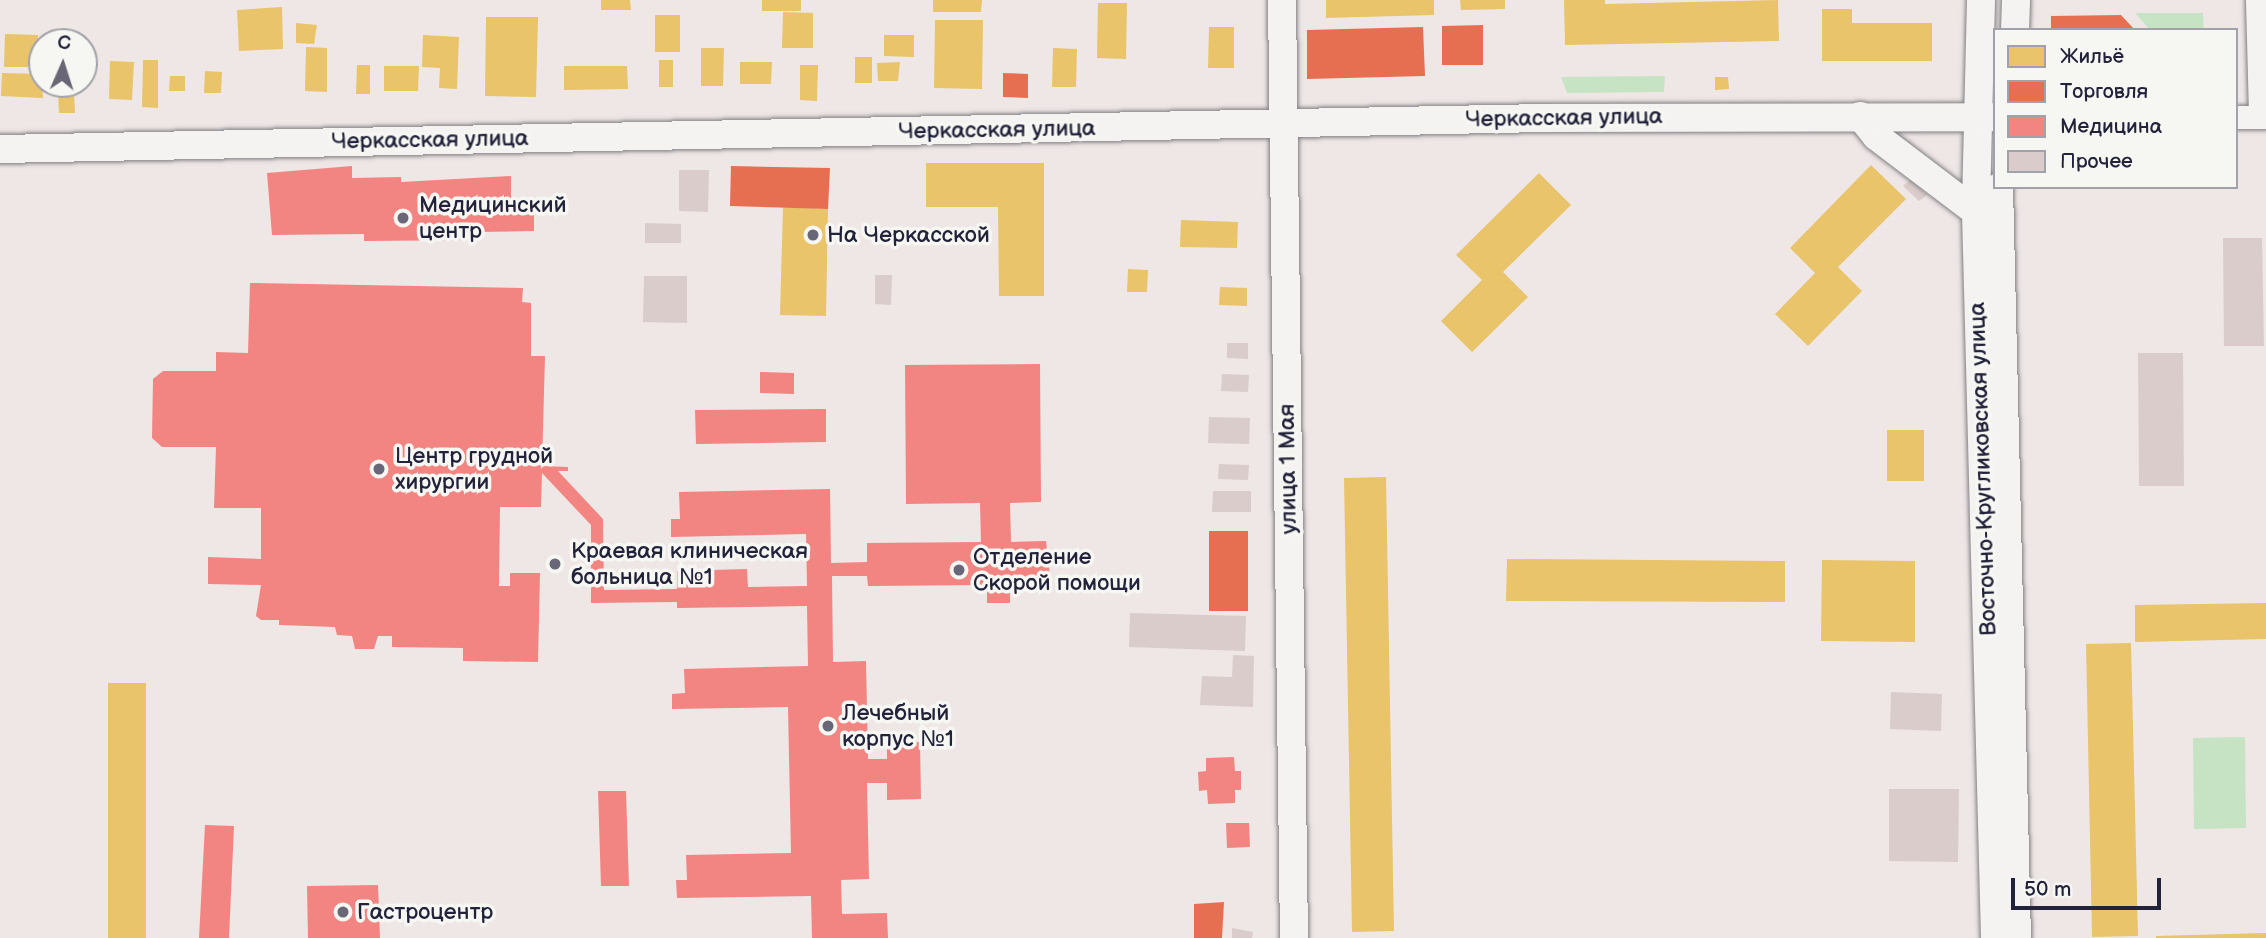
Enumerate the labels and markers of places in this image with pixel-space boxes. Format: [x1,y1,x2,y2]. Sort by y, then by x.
place label: Медицинский центр [419,191,567,245]
marker: Медицинский центр [393,208,413,228]
place label: На Черкасской [827,221,990,249]
marker: На Черкасской [805,227,821,243]
place label: Центр грудной хирургии [395,442,553,496]
marker: Центр грудной хирургии [369,459,389,479]
place label: Краевая клиническая больница №1 [571,537,808,591]
place label: Отделение Скорой помощи [973,543,1141,597]
marker: Краевая клиническая больница №1 [545,554,565,574]
marker: Отделение Скорой помощи [951,562,967,578]
place label: Лечебный корпус №1 [842,699,954,753]
marker: Лечебный корпус №1 [820,718,836,734]
place label: Гастроцентр [357,898,493,926]
marker: Гастроцентр [335,904,351,920]

